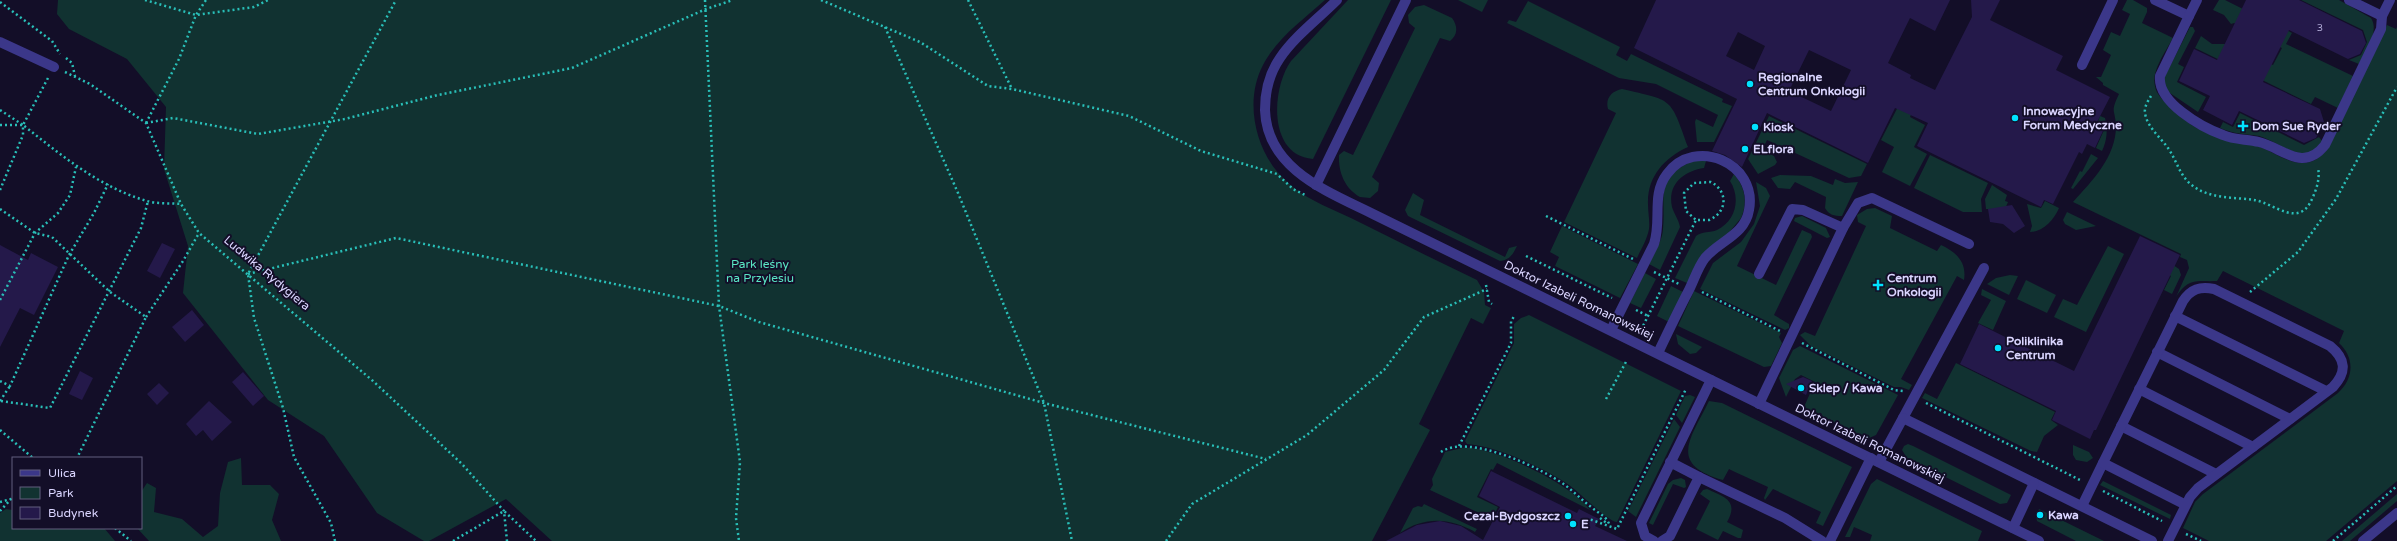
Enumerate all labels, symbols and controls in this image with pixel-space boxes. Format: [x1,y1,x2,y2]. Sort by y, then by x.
house number: 3 [2317,22,2323,34]
place label: Regionalne Centrum Onkologii [1758,70,1865,99]
marker: Regionalne Centrum Onkologii [1745,79,1755,89]
place label: Innowacyjne Forum Medyczne [2023,104,2122,133]
marker: Innowacyjne Forum Medyczne [2010,113,2020,123]
place label: Dom Sue Ryder [2252,119,2341,134]
place label: Kiosk [1763,120,1794,134]
marker: Dom Sue Ryder [2237,120,2249,132]
marker: Kiosk [1750,122,1760,132]
place label: ELflora [1753,142,1794,156]
marker: ELflora [1740,144,1750,154]
street label: Ludwika Rydygiera [221,233,313,313]
park label: Park leśny na Przylesiu [726,257,794,285]
street label: Doktor Izabeli Romanowskiej [1502,258,1656,342]
place label: Centrum Onkologii [1887,271,1942,300]
marker: Centrum Onkologii [1872,279,1884,291]
place label: Poliklinika Centrum [2006,334,2063,362]
marker: Poliklinika Centrum [1993,343,2003,353]
place label: Sklep / Kawa [1809,381,1883,396]
marker: Sklep / Kawa [1796,383,1806,393]
street label: Doktor Izabeli Romanowskiej [1793,401,1947,485]
legend [12,457,142,529]
text: Ulica [48,466,76,480]
text: Park [48,486,74,500]
text: Budynek [48,506,99,520]
place label: Kawa [2048,508,2079,522]
place label: Cezal-Bydgoszcz [1464,509,1560,524]
marker: Kawa [2035,510,2045,520]
marker: Cezal-Bydgoszcz [1563,511,1573,521]
place label: E [1581,517,1589,531]
marker: E [1568,519,1578,529]

